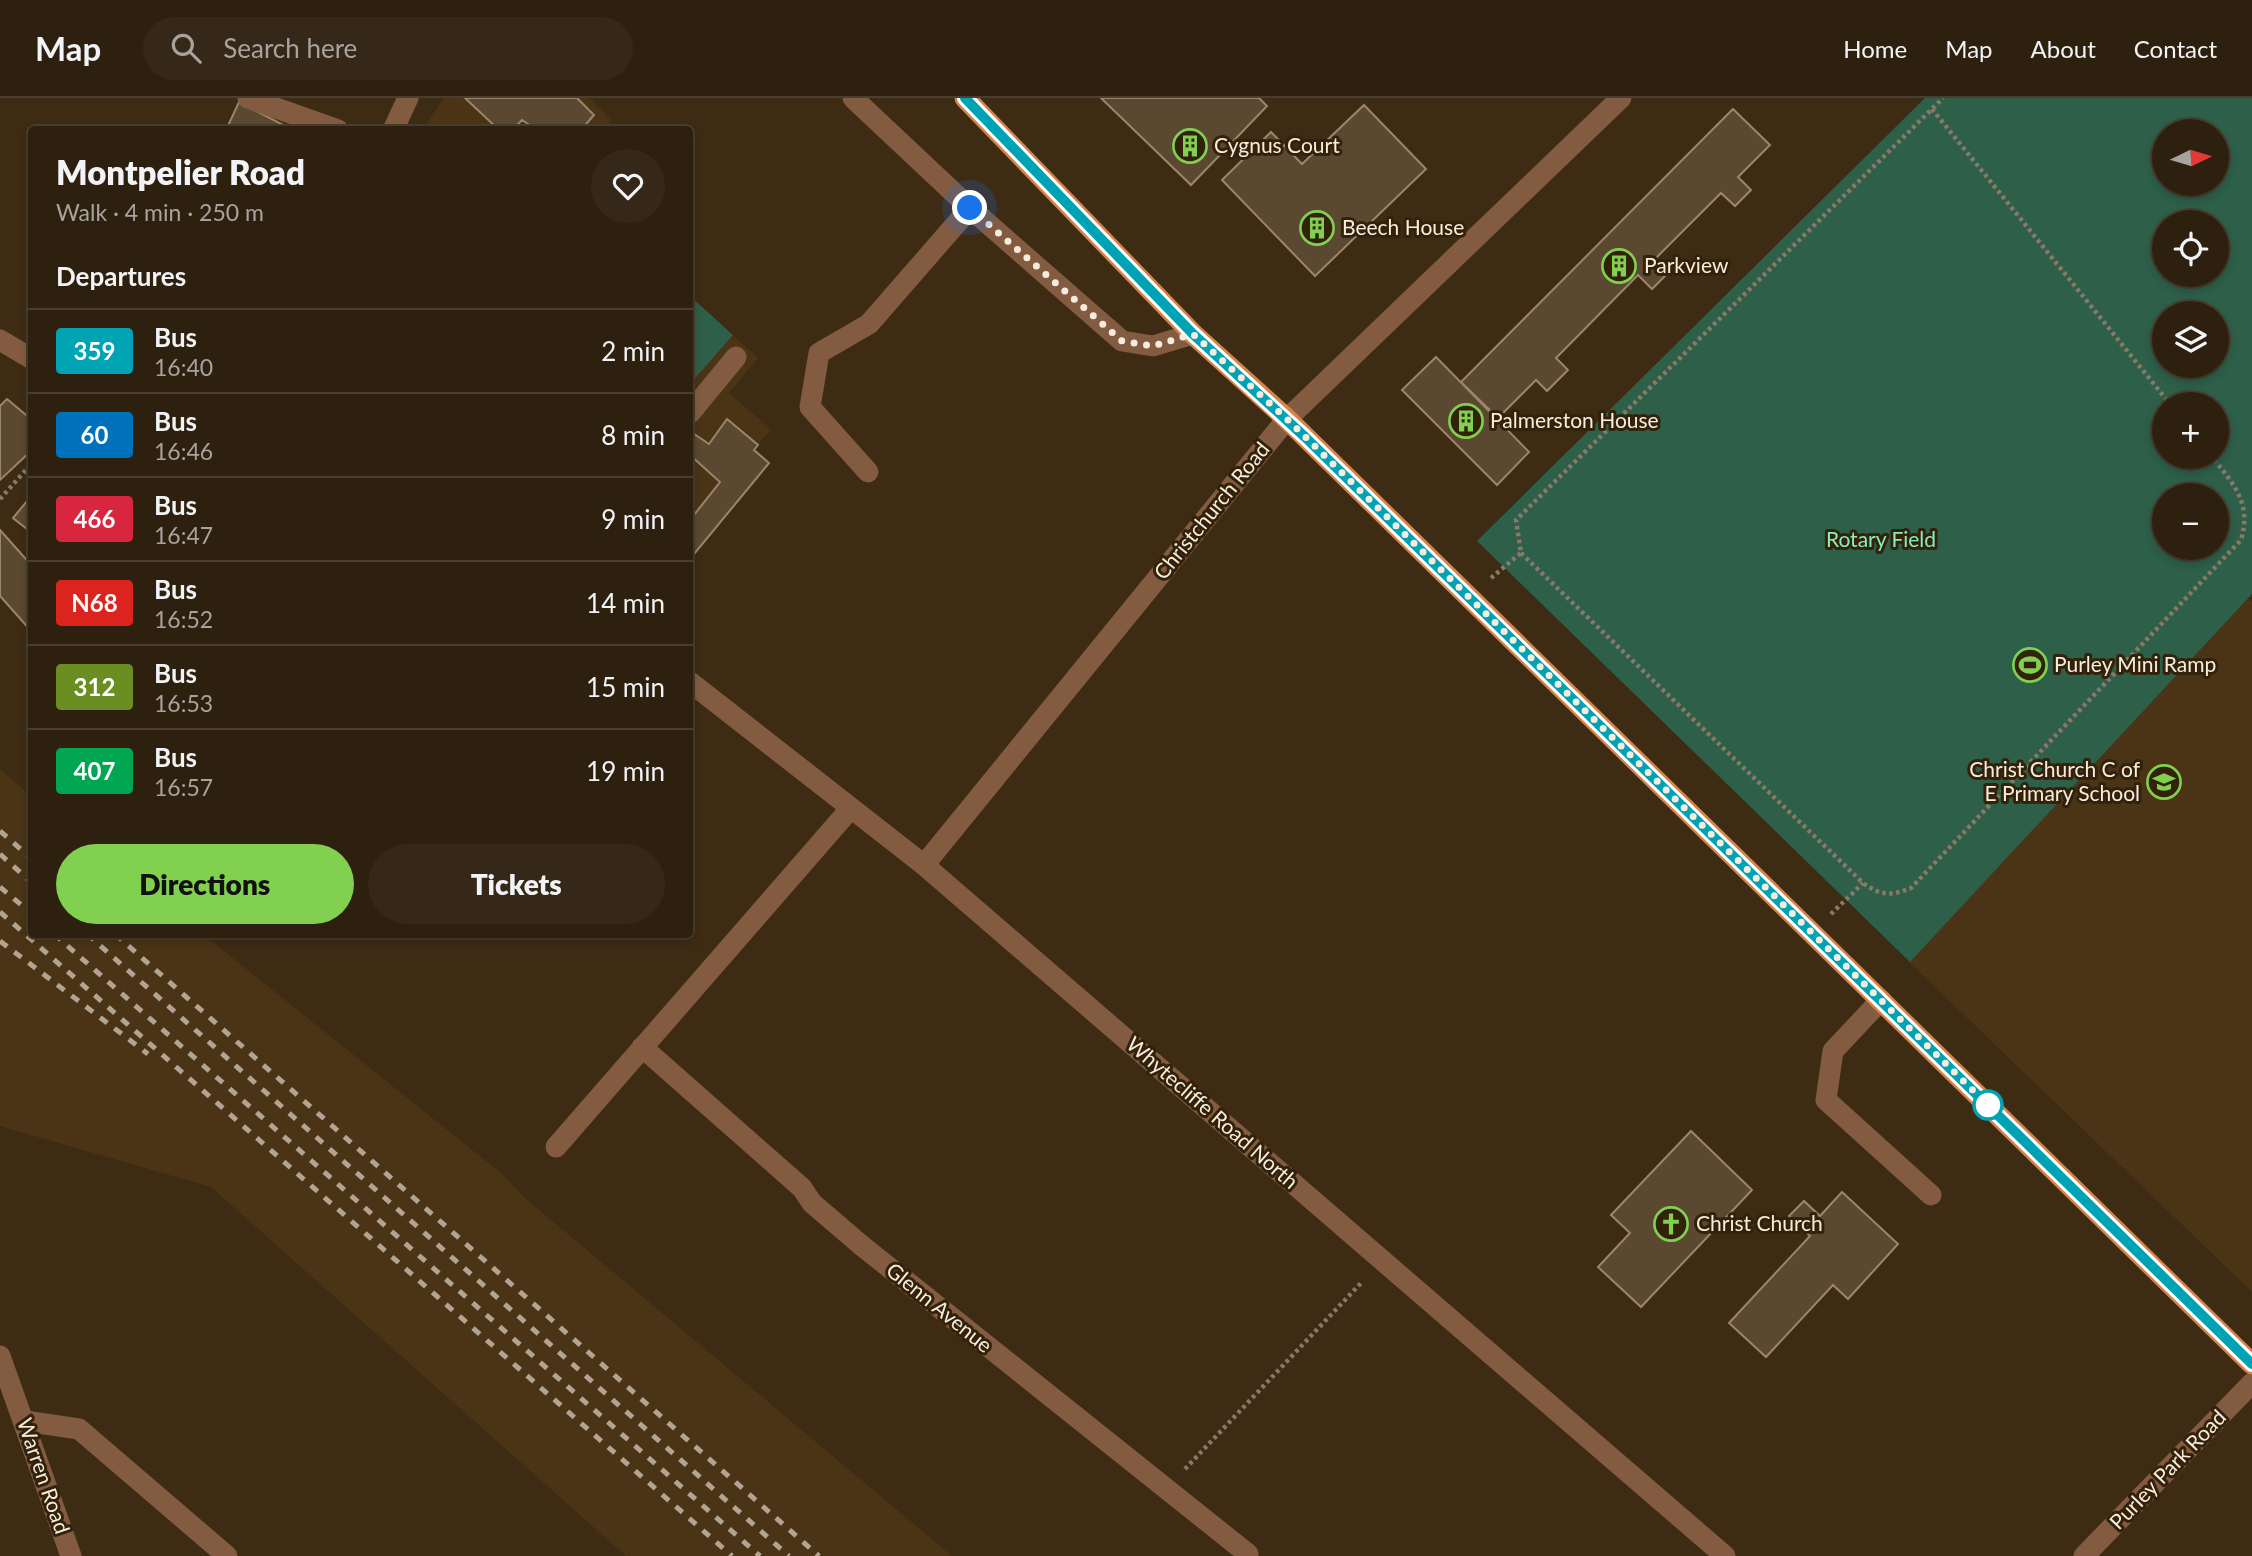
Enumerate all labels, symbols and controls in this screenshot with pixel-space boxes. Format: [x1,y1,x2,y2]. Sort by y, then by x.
search box [143,17,633,80]
text: Map [35,28,101,68]
icon: search [167,29,205,67]
text: Search here [223,32,357,64]
text: Home [1843,34,1907,63]
text: Map [1945,34,1993,63]
text: About [2031,34,2096,63]
text: Contact [2134,34,2217,63]
north arrow [2152,119,2230,196]
map controls [2152,119,2229,560]
building icon: Cygnus Court [1171,127,1209,165]
place label: Cygnus Court [1214,132,1340,157]
button: heart [591,149,665,223]
text: Montpelier Road [56,152,305,192]
your location [952,190,987,225]
text: Walk · 4 min · 250 m [56,198,264,226]
building icon: Beech House [1298,209,1336,247]
button: locate [2152,210,2229,287]
place label: Beech House [1342,214,1464,239]
building icon: Parkview [1600,247,1638,285]
place label: Parkview [1644,252,1729,277]
text: Departures [56,260,186,292]
button: layers [2152,301,2229,378]
text: Bus [154,321,197,353]
text: 2 min [601,335,665,367]
text: 359 [74,336,115,365]
text: 16:40 [154,353,213,381]
button: + [2152,392,2229,469]
building icon: Palmerston House [1447,402,1485,440]
text: Bus [154,405,197,437]
place label: Palmerston House [1490,407,1659,432]
text: 8 min [601,419,665,451]
text: 60 [81,420,108,449]
street label: Christchurch Road [1148,436,1274,584]
text: 16:46 [154,437,213,465]
button: − [2152,483,2229,560]
text: Bus [154,489,197,521]
text: 9 min [601,503,665,535]
text: 466 [74,504,115,533]
text: 16:47 [154,521,213,549]
park label: Rotary Field [1826,526,1936,551]
text: Bus [154,573,197,605]
text: 14 min [586,587,665,619]
text: N68 [71,588,118,617]
text: 16:52 [154,605,213,633]
sports icon: Purley Mini Ramp [2011,646,2049,684]
place label: Purley Mini Ramp [2054,651,2216,676]
text: Bus [154,657,197,689]
text: 15 min [586,671,665,703]
text: 312 [74,672,115,701]
text: 16:53 [154,689,213,717]
text: Bus [154,741,197,773]
text: 19 min [586,755,665,787]
text: 407 [74,756,115,785]
place label: Christ Church C of E Primary School [1969,756,2141,805]
school or university icon: Christ Church C of E Primary School [2145,763,2183,801]
text: 16:57 [154,773,213,801]
button: Directions [56,844,354,924]
button: Tickets [368,844,665,924]
street label: Whytecliffe Road North [1122,1031,1304,1193]
unlabelled marker [1973,1090,2003,1120]
church icon: Christ Church [1652,1205,1690,1243]
place label: Christ Church [1696,1210,1823,1235]
street label: Glenn Avenue [882,1257,998,1357]
street label: Purley Park Road [2104,1404,2230,1534]
street label: Warren Road [13,1414,76,1537]

